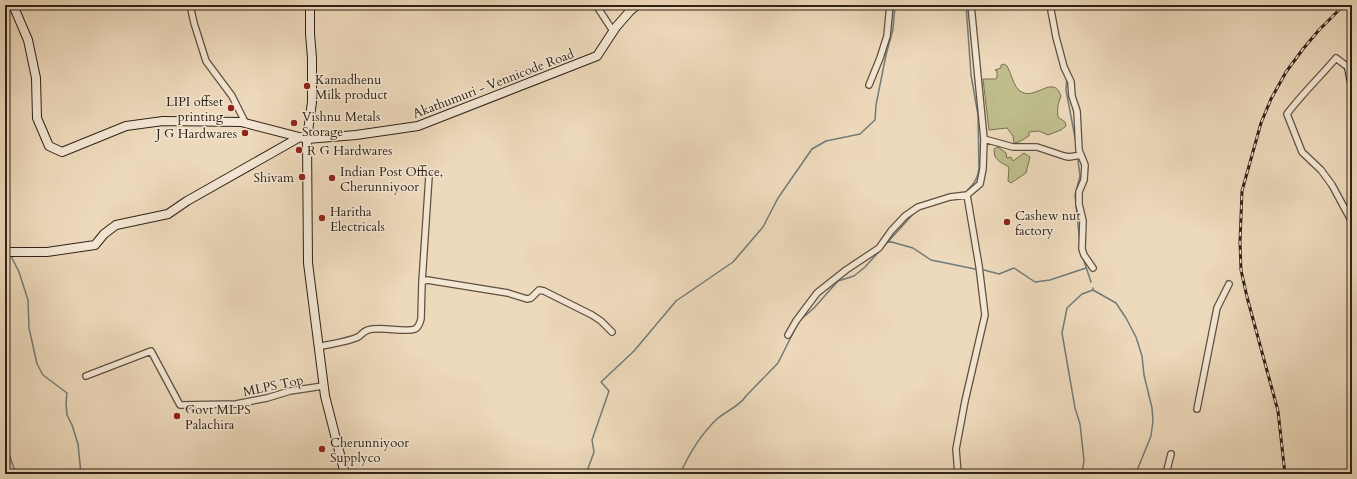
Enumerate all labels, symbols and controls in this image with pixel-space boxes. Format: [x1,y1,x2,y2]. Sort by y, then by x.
street label: Akathumuri - Vennicode Road [410,45,577,123]
place label: Kamadhenu Milk product [315,71,387,104]
marker: Kamadhenu Milk product [302,81,312,91]
place label: LIPI offset printing [166,93,224,126]
marker: LIPI offset printing [226,103,236,113]
place label: Vishnu Metals Storage [302,108,380,141]
marker: Vishnu Metals Storage [289,118,299,128]
place label: J G Hardwares [154,125,237,143]
marker: J G Hardwares [240,128,250,138]
place label: R G Hardwares [307,142,392,160]
marker: R G Hardwares [294,145,304,155]
place label: Indian Post Office, Cherunniyoor [340,163,443,196]
place label: Shivam [254,169,294,187]
marker: Shivam [297,172,307,182]
marker: Indian Post Office, Cherunniyoor [327,173,337,183]
place label: Haritha Electricals [330,203,385,236]
place label: Cashew nut factory [1015,207,1081,240]
marker: Haritha Electricals [317,213,327,223]
marker: Cashew nut factory [1002,217,1012,227]
street label: MLPS Top [241,371,305,401]
place label: Govt MLPS Palachira [185,401,251,434]
marker: Govt MLPS Palachira [172,411,182,421]
place label: Cherunniyoor Supplyco [330,434,409,467]
marker: Cherunniyoor Supplyco [317,444,327,454]

